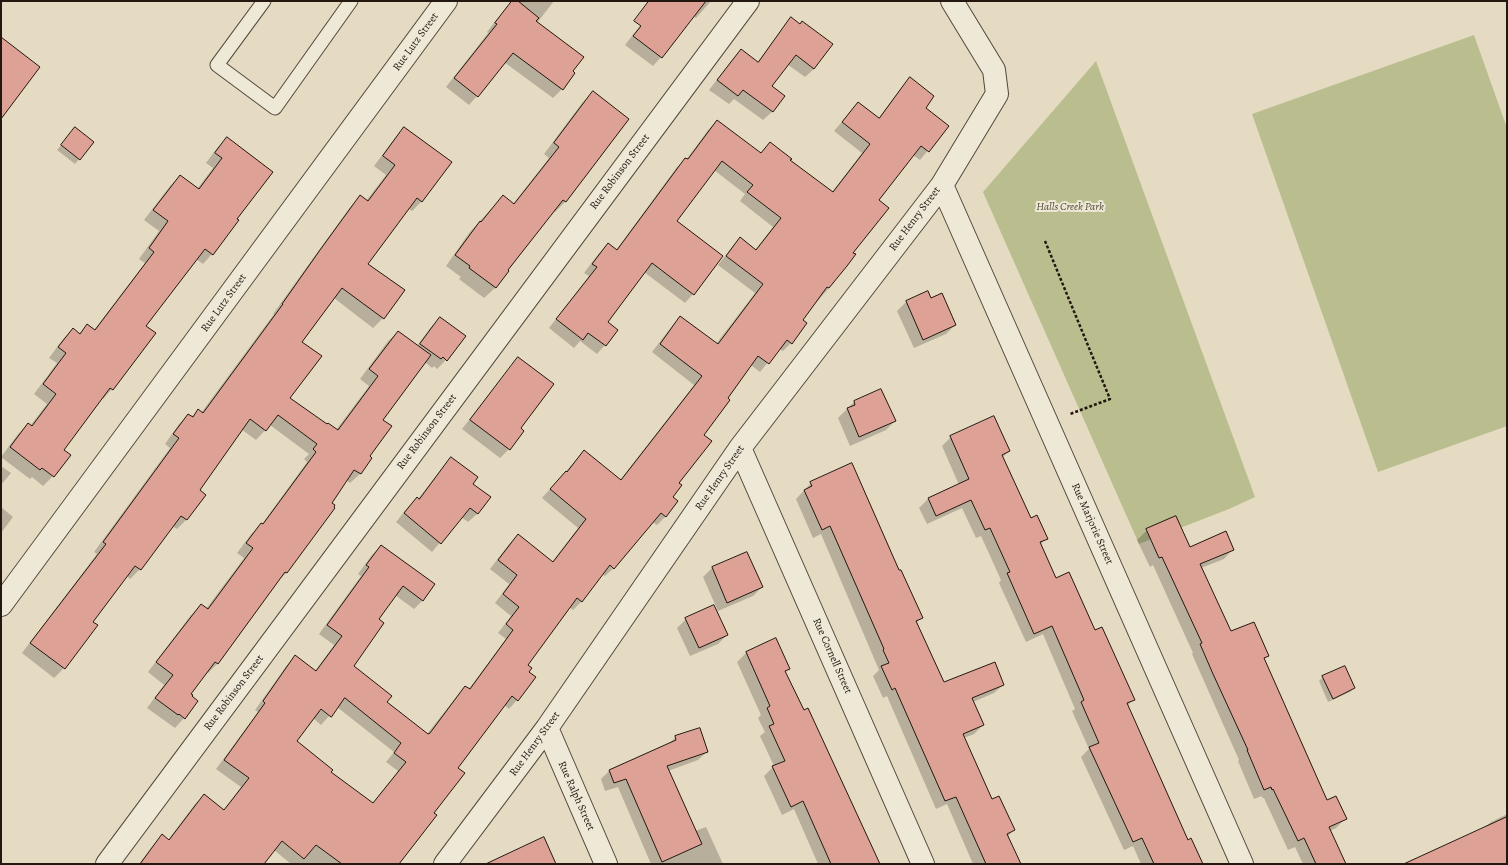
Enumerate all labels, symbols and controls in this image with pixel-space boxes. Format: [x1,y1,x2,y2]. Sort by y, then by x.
street label: Rue Lutz Street [390,10,442,74]
street label: Rue Robinson Street [587,132,653,212]
street label: Rue Henry Street [887,184,943,254]
park label: Halls Creek Park [1036,200,1104,214]
street label: Rue Lutz Street [198,271,250,335]
street label: Rue Robinson Street [394,392,460,472]
street label: Rue Henry Street [693,443,747,513]
street label: Rue Marjorie Street [1068,481,1116,567]
street label: Rue Cornell Street [809,616,855,696]
street label: Rue Robinson Street [201,653,267,733]
street label: Rue Henry Street [507,709,563,779]
street label: Rue Ralph Street [555,759,597,833]

